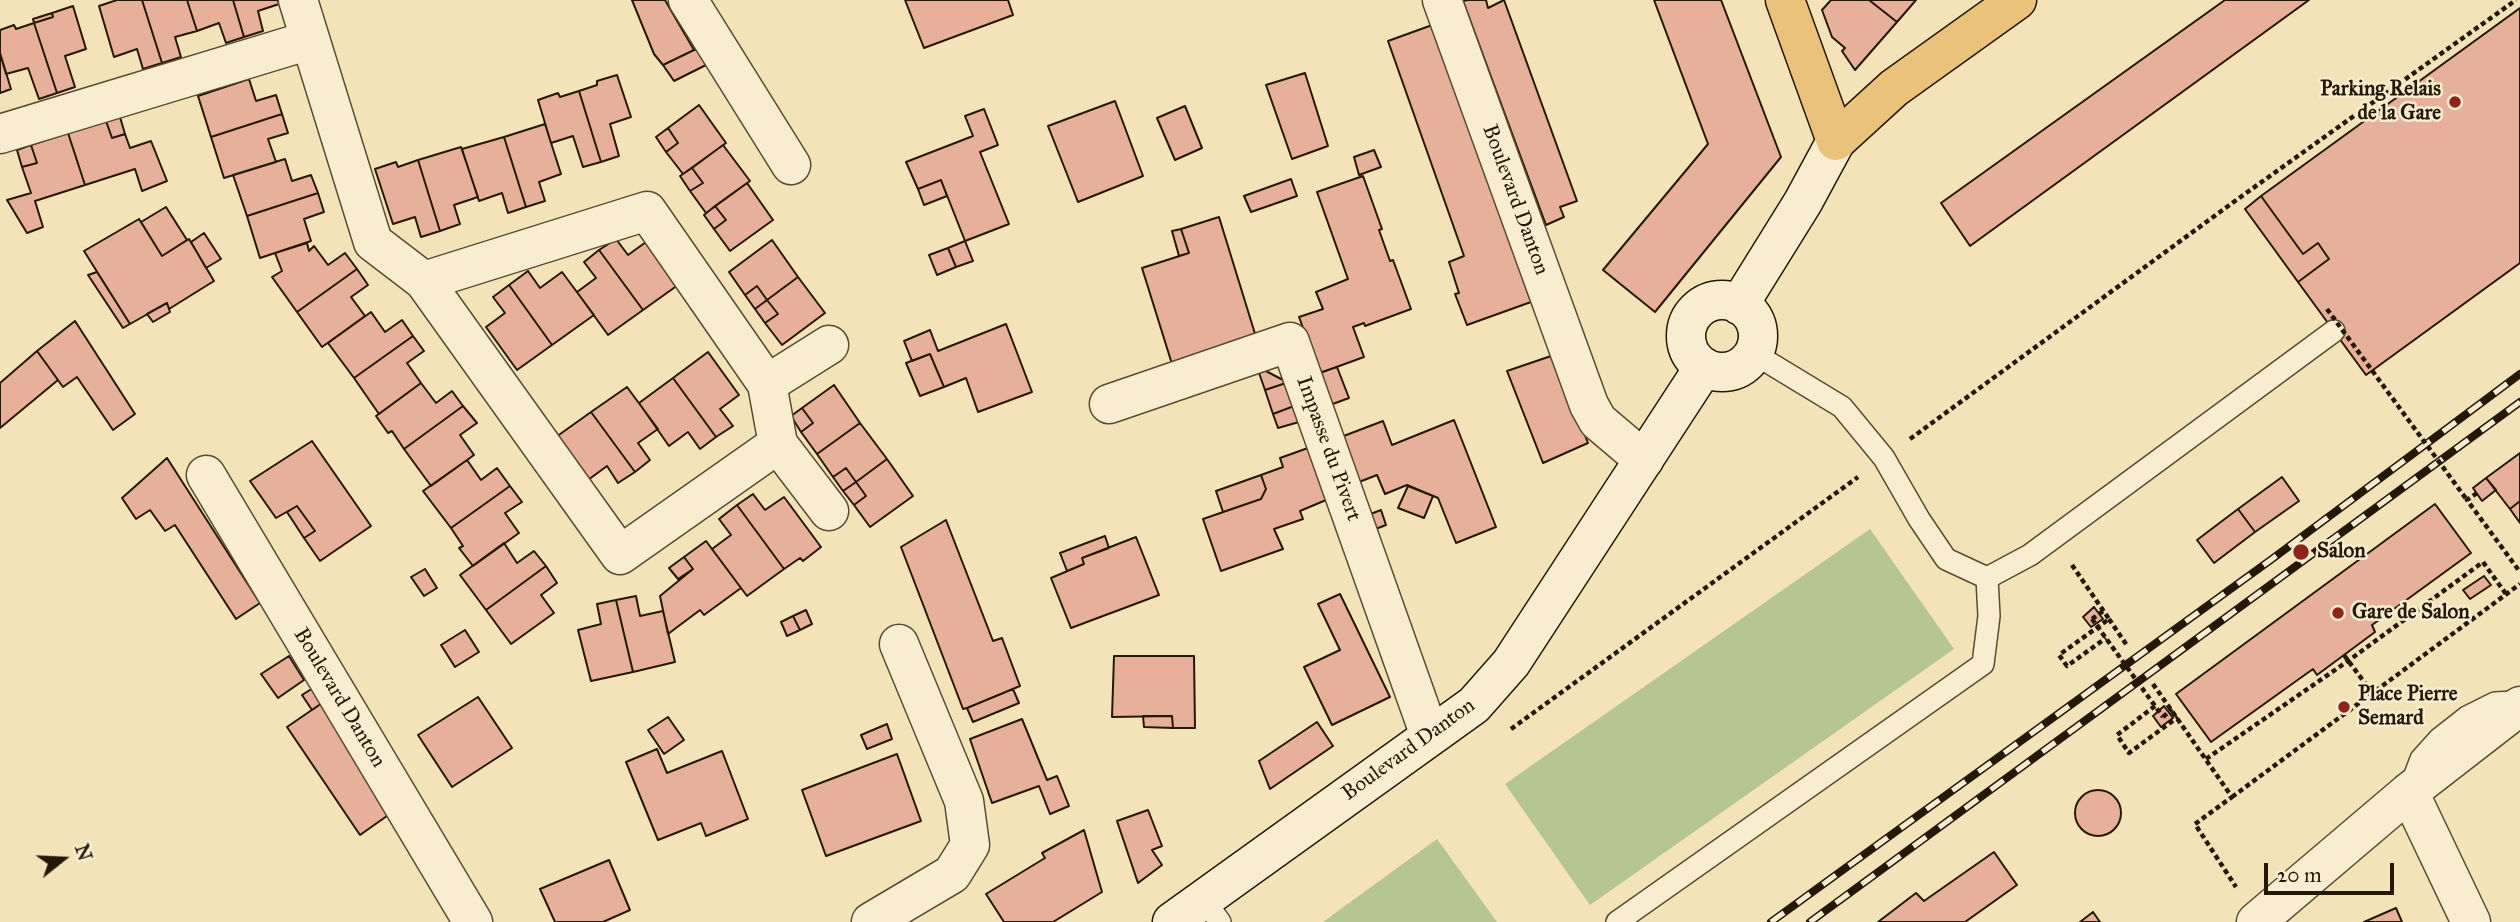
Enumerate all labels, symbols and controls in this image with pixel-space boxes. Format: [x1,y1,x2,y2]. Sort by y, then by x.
place label: Parking Relais de la Gare [2320,77,2441,127]
marker: Parking Relais de la Gare [2447,94,2463,110]
street label: Boulevard Danton [1476,121,1554,279]
street label: Impasse du Pivert [1290,373,1366,525]
place label: Salon [2317,539,2366,565]
marker: Salon [2291,542,2311,562]
place label: Gare de Salon [2352,600,2470,626]
marker: Gare de Salon [2330,605,2346,621]
street label: Boulevard Danton [287,624,391,772]
place label: Place Pierre Semard [2358,682,2457,732]
street label: Boulevard Danton [1338,693,1480,807]
marker: Place Pierre Semard [2336,699,2352,715]
north arrow [28,824,98,894]
text: N [70,841,97,864]
scale bar [2268,848,2398,892]
text: 20 m [2277,862,2322,888]

